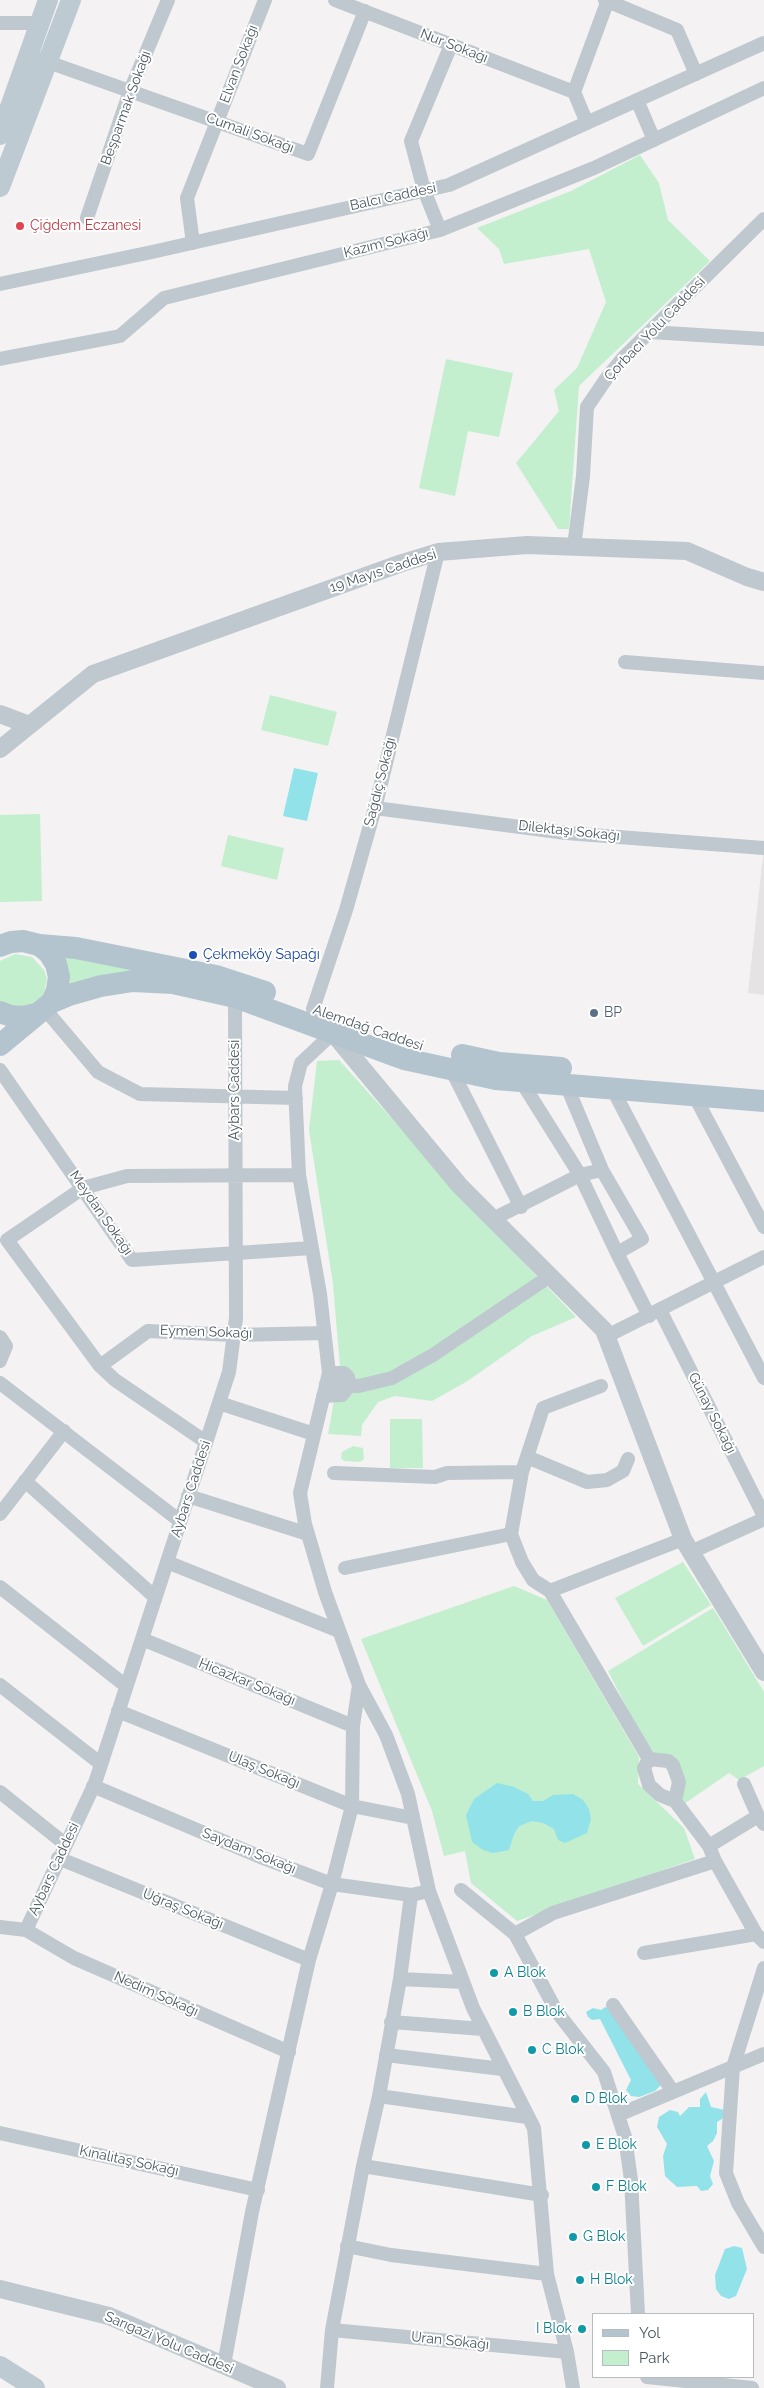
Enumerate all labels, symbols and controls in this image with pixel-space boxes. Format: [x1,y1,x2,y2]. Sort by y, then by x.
street label: Elvan Sokağı [216,23,262,105]
street label: Nur Sokağı [418,25,490,67]
street label: Beşparmak Sokağı [97,48,155,168]
street label: Cumali Sokağı [204,109,296,157]
street label: Balcı Caddesi [348,180,438,214]
place label: Çiğdem Eczanesi [30,218,141,234]
marker: Çiğdem Eczanesi [14,220,26,232]
street label: Kazım Sokağı [342,224,430,262]
street label: Çorbacı Yolu Caddesi [601,274,709,384]
street label: 19 Mayıs Caddesi [328,546,438,596]
street label: Sağdıç Sokağı [361,736,399,828]
street label: Dilektaşı Sokağı [518,817,620,845]
place label: Çekmeköy Sapağı [203,947,320,963]
marker: Çekmeköy Sapağı [187,949,199,961]
street label: Alemdağ Caddesi [311,1001,425,1055]
place label: BP [604,1005,622,1021]
marker: BP [588,1007,600,1019]
street label: Aybars Caddesi [227,1040,243,1140]
street label: Meydan Sokağı [66,1168,136,1258]
street label: Eymen Sokağı [160,1322,252,1342]
street label: Günay Sokağı [684,1370,740,1456]
street label: Aybars Caddesi [167,1438,215,1540]
street label: Hicazkar Sokağı [196,1655,298,1709]
street label: Ulaş Sokağı [226,1748,302,1792]
street label: Aybars Caddesi [25,1820,83,1918]
street label: Saydam Sokağı [200,1825,298,1877]
street label: Uğraş Sokağı [140,1885,226,1933]
place label: A Blok [504,1965,546,1981]
marker: A Blok [488,1967,500,1979]
street label: Nedim Sokağı [111,1968,201,2020]
place label: B Blok [523,2004,565,2020]
marker: B Blok [507,2006,519,2018]
place label: C Blok [542,2042,584,2058]
marker: C Blok [526,2044,538,2056]
place label: D Blok [585,2091,627,2107]
marker: D Blok [569,2093,581,2105]
place label: E Blok [596,2137,637,2153]
marker: E Blok [580,2139,592,2151]
street label: Kınalıtaş Sokağı [78,2142,180,2180]
place label: F Blok [606,2179,647,2195]
marker: F Blok [590,2181,602,2193]
place label: G Blok [583,2229,625,2245]
marker: G Blok [567,2231,579,2243]
place label: H Blok [590,2272,633,2288]
marker: H Blok [574,2274,586,2286]
street label: Sarıgazi Yolu Caddesi [102,2308,236,2378]
legend [592,2313,754,2378]
place label: I Blok [536,2321,572,2337]
marker: I Blok [576,2323,588,2335]
text: Yol [639,2324,660,2342]
street label: Uran Sokağı [410,2329,490,2353]
text: Park [639,2349,670,2367]

